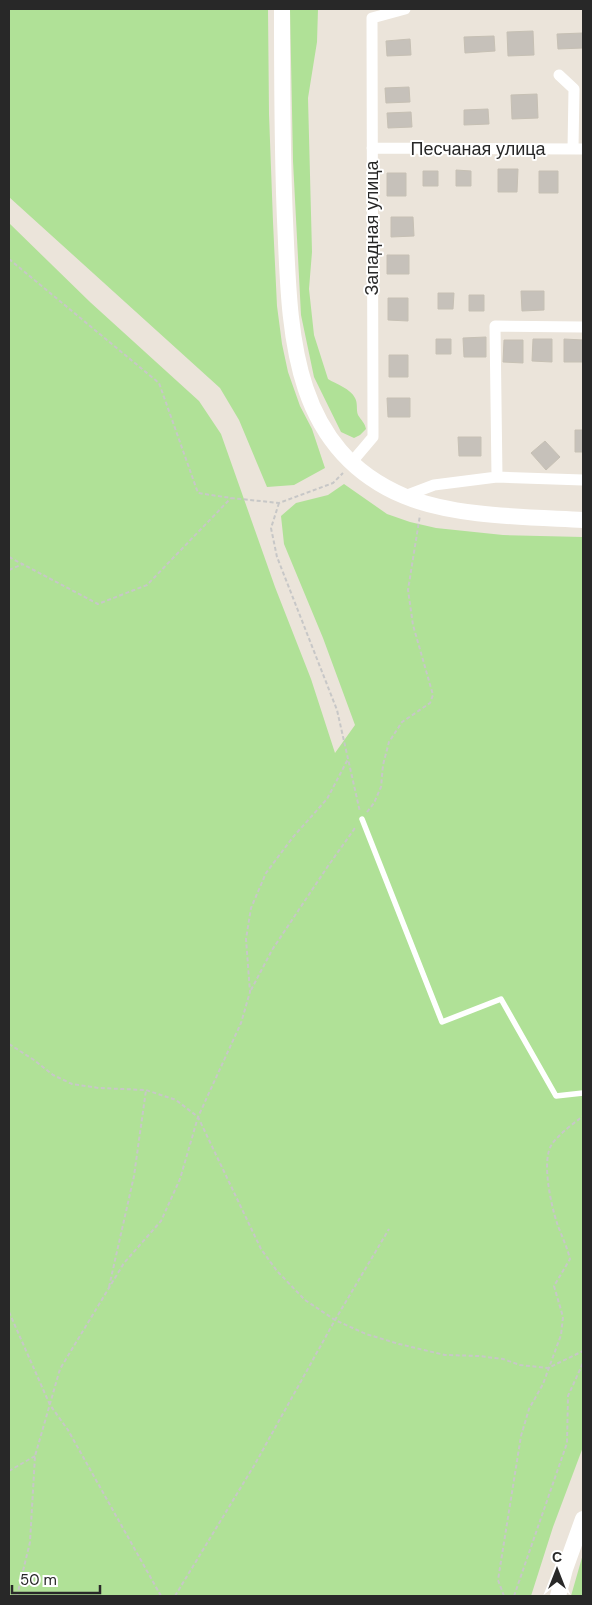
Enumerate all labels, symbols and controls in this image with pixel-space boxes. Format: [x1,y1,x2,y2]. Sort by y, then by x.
street label: Песчаная улица [410,137,547,161]
street label: Западная улица [360,159,384,296]
north arrow [532,1545,582,1595]
text: С [552,1548,562,1566]
scale bar [12,1562,100,1594]
text: 50 m [20,1570,57,1590]

